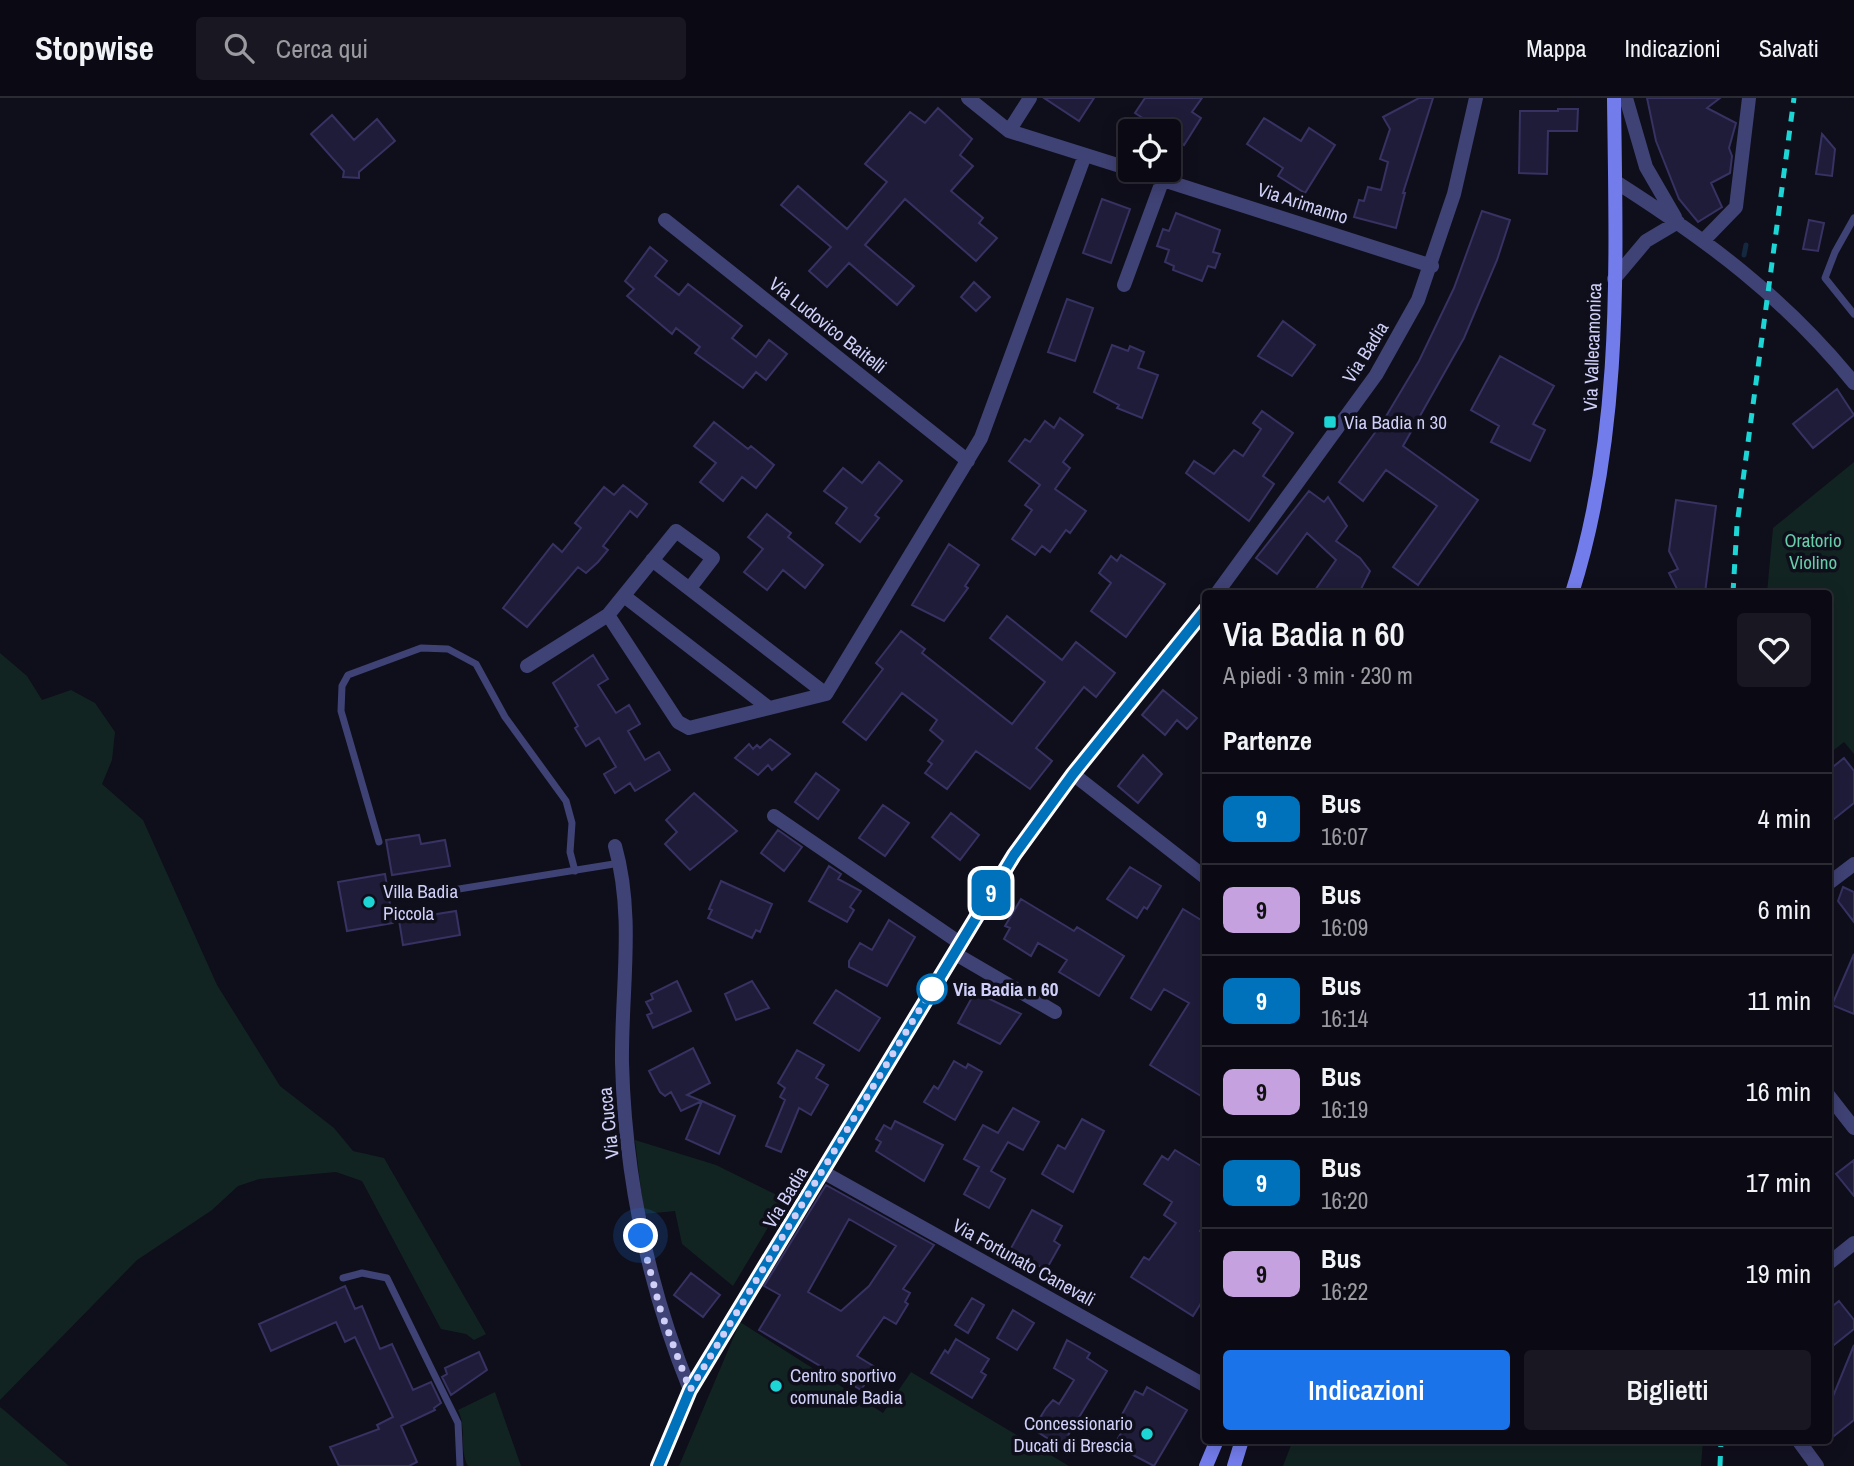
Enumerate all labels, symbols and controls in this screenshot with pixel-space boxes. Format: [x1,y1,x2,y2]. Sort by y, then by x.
search box [196,17,686,80]
text: Stopwise [35,26,154,70]
icon: search [220,29,258,67]
text: Cerca qui [276,31,368,66]
text: Mappa [1526,32,1587,64]
text: Indicazioni [1625,32,1721,64]
text: Salvati [1759,32,1819,64]
map controls [1118,119,1181,182]
button: locate [1118,119,1181,182]
street label: Via Arimanno [1254,176,1352,230]
street label: Via Ludovico Baitelli [764,271,892,379]
street label: Via Vallecamonica [1577,282,1607,412]
street label: Via Badia [1336,316,1394,388]
place label: Via Badia n 30 [1344,409,1447,435]
marker: Via Badia n 30 [1322,414,1338,430]
park label: Oratorio Violino [1784,527,1842,575]
text: Via Badia n 60 [1223,612,1405,656]
button: heart [1737,613,1811,687]
text: A piedi · 3 min · 230 m [1223,660,1413,691]
text: Partenze [1223,723,1312,758]
text: Bus [1321,786,1361,821]
text: 4 min [1758,801,1811,836]
text: 9 [1256,803,1267,835]
text: 16:07 [1321,821,1368,852]
line badge: 9 [968,870,1014,916]
text: 9 [986,877,996,909]
text: Bus [1321,877,1361,912]
place label: Villa Badia Piccola [383,878,458,926]
text: 6 min [1758,892,1811,927]
marker: Villa Badia Piccola [361,894,377,910]
text: 9 [1256,894,1267,926]
text: 16:09 [1321,912,1368,943]
text: Bus [1321,968,1361,1003]
marker: Via Badia n 60 [917,974,947,1004]
place label: Via Badia n 60 [953,976,1059,1002]
text: 11 min [1747,983,1811,1018]
text: 9 [1256,985,1267,1017]
text: 16:14 [1321,1003,1368,1034]
text: Bus [1321,1059,1361,1094]
text: 16 min [1746,1074,1811,1109]
text: 9 [1256,1076,1267,1108]
street label: Via Cucca [591,1086,625,1160]
text: 16:19 [1321,1094,1368,1125]
text: Bus [1321,1150,1361,1185]
street label: Via Badia [756,1161,814,1233]
text: 17 min [1746,1165,1811,1200]
text: 9 [1256,1167,1267,1199]
text: 16:20 [1321,1185,1368,1216]
street label: Via Fortunato Canevali [948,1212,1100,1312]
your location [623,1218,658,1253]
text: Bus [1321,1241,1361,1276]
text: 19 min [1746,1256,1811,1291]
text: 9 [1256,1258,1267,1290]
text: 16:22 [1321,1276,1368,1307]
button: Indicazioni [1223,1350,1510,1430]
button: Biglietti [1524,1350,1811,1430]
place label: Centro sportivo comunale Badia [790,1362,903,1410]
marker: Centro sportivo comunale Badia [768,1378,784,1394]
place label: Concessionario Ducati di Brescia [1013,1410,1133,1458]
marker: Concessionario Ducati di Brescia [1139,1426,1155,1442]

